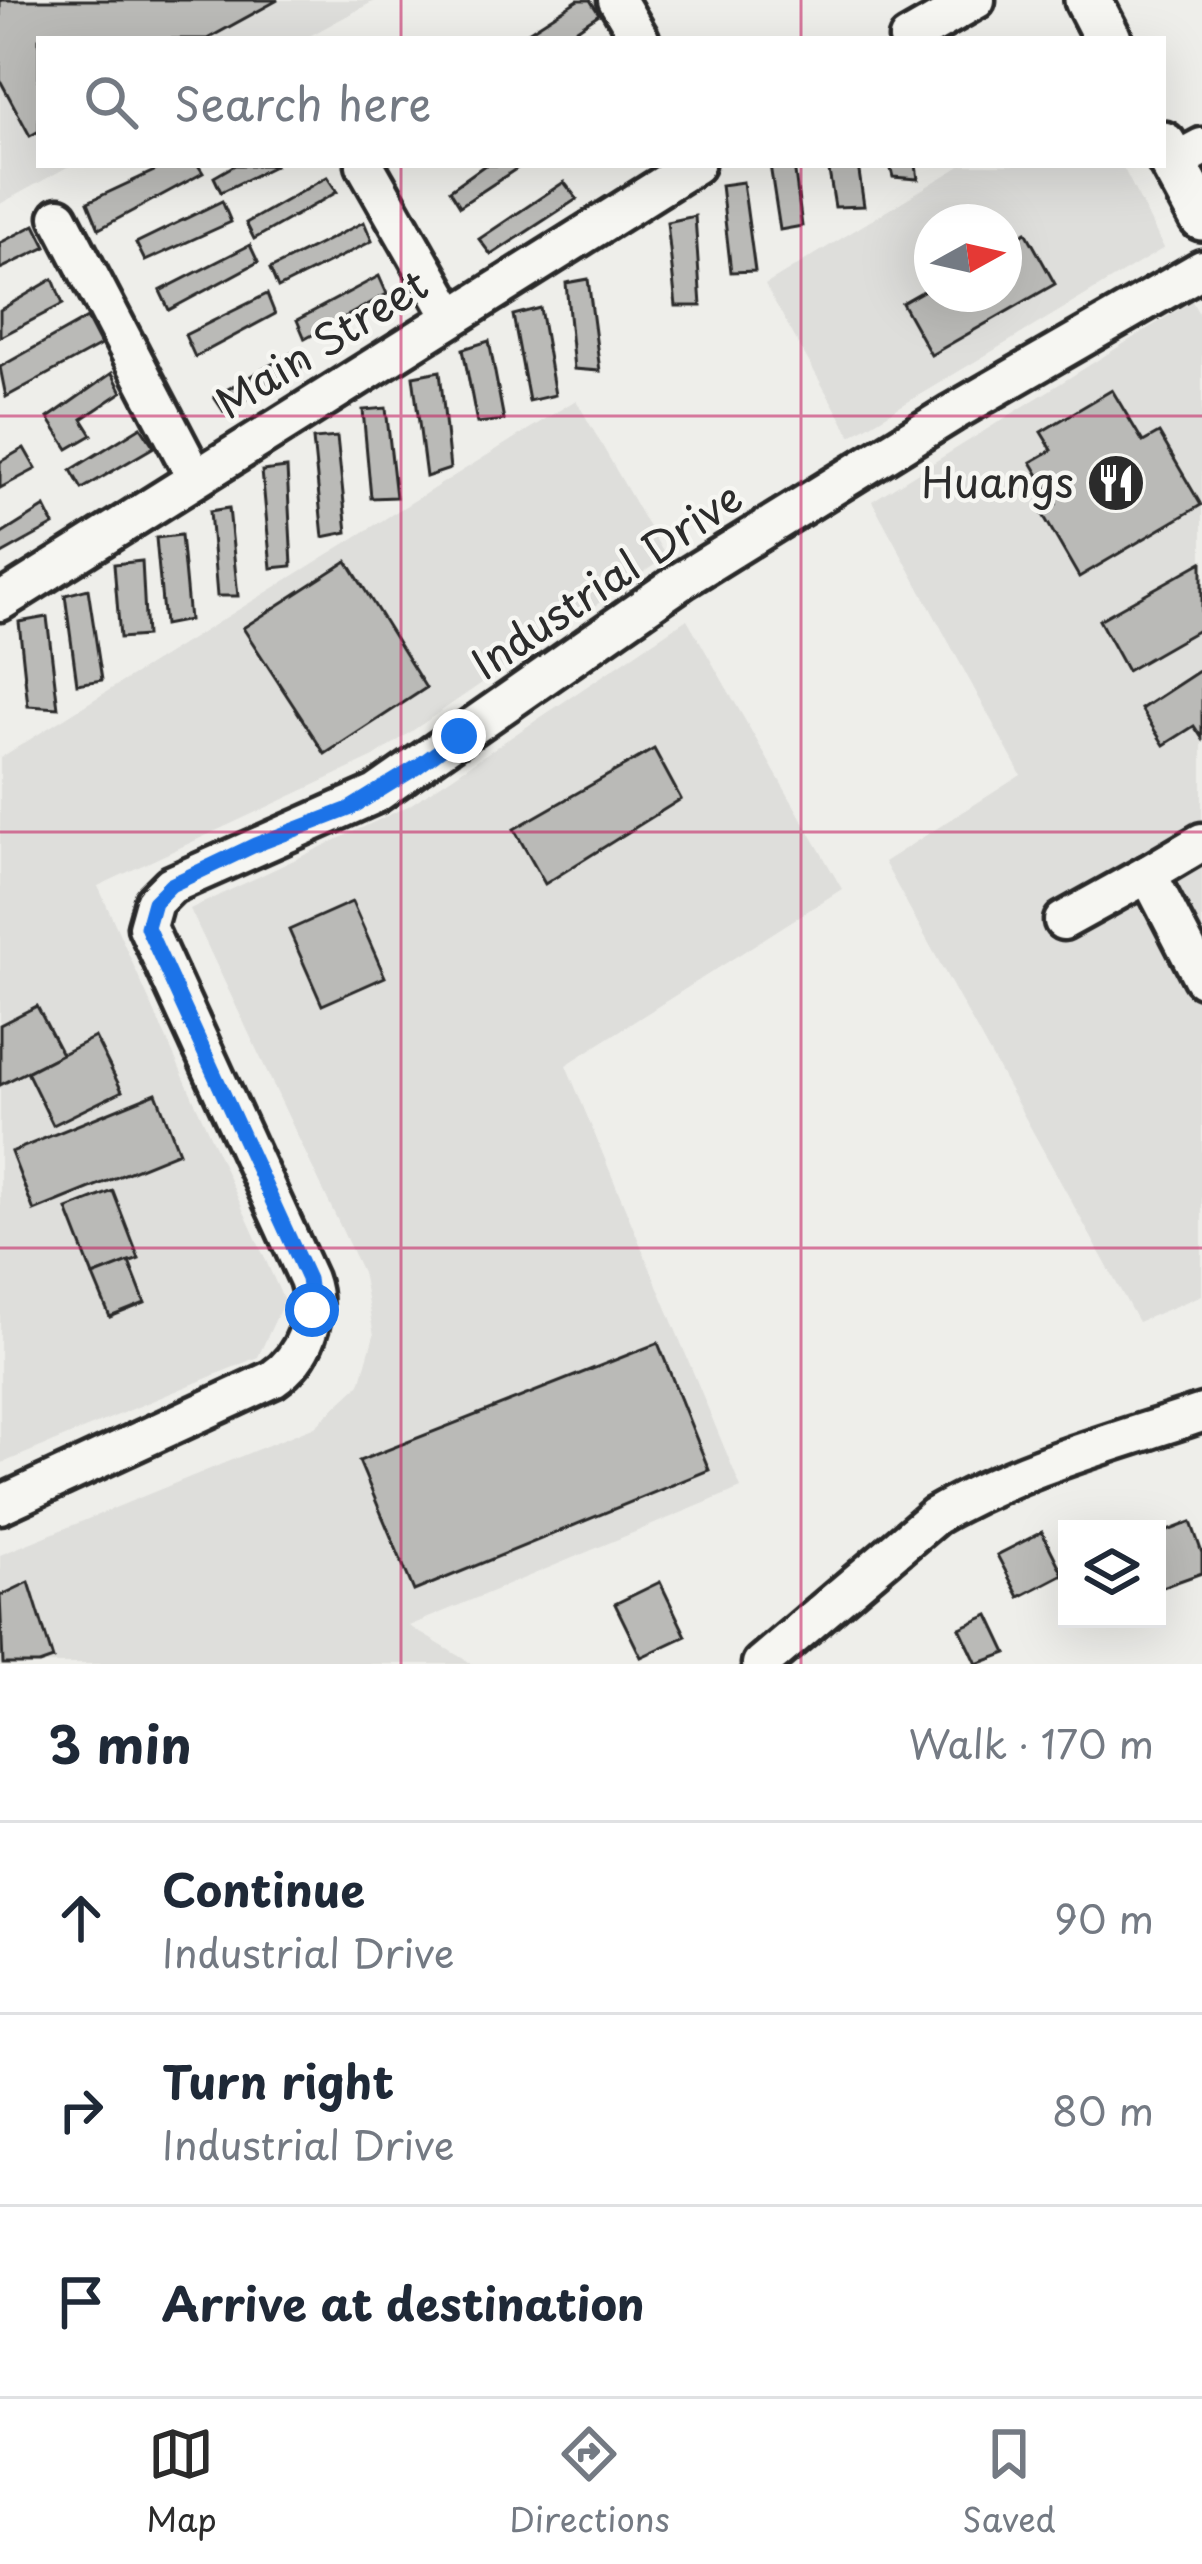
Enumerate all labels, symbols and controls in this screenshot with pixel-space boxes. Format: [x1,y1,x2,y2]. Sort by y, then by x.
search box [36,36,1166,168]
text: Search here [174,68,431,136]
icon: search [78,69,144,135]
north arrow [914,204,1022,312]
street label: Main Street [202,252,439,432]
place label: Huangs [921,449,1074,512]
restaurant icon: Huangs [1085,452,1147,514]
street label: Industrial Drive [457,465,754,693]
route end [432,709,486,763]
route start [285,1283,339,1337]
map controls [1058,1520,1166,1628]
button: layers [1058,1520,1166,1628]
text: 3 min [48,1704,192,1781]
text: Walk · 170 m [908,1713,1154,1772]
text: Continue [162,1854,365,1922]
icon: ahead [48,1885,114,1951]
text: 90 m [1054,1888,1154,1947]
text: Industrial Drive [162,1922,454,1981]
text: Turn right [162,2046,394,2114]
icon: right [48,2077,114,2143]
text: 80 m [1052,2080,1154,2139]
text: Industrial Drive [162,2114,454,2173]
text: Arrive at destination [162,2268,645,2336]
icon: arrive [48,2269,114,2335]
tab: Map [146,2421,217,2543]
tab: Directions [509,2421,670,2543]
tab: Saved [962,2421,1056,2543]

